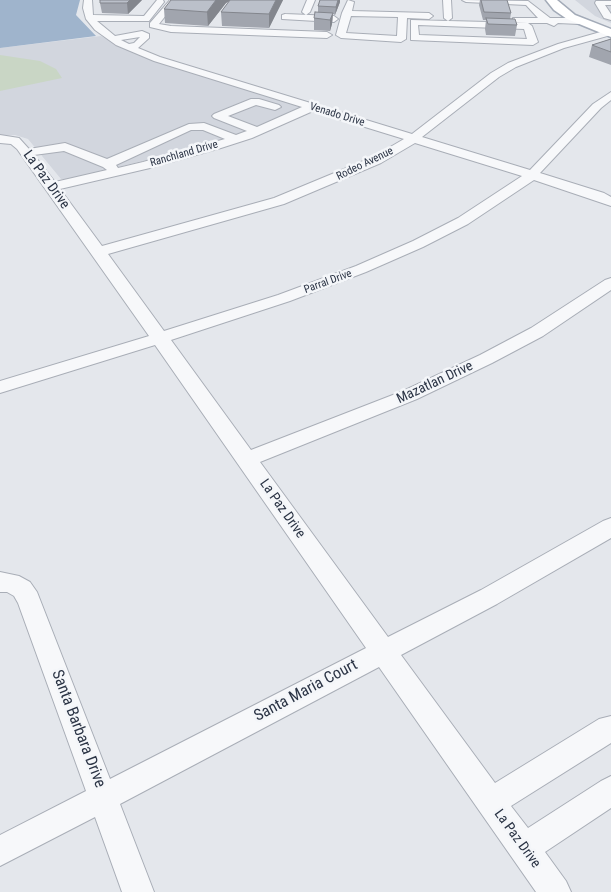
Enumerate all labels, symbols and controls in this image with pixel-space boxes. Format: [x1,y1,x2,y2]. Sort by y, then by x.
street label: Venado Drive [308,100,366,130]
street label: Ranchland Drive [149,138,219,170]
street label: Rodeo Avenue [334,145,396,183]
street label: La Paz Drive [19,147,73,213]
street label: Parral Drive [302,267,354,297]
street label: Mazatlan Drive [394,358,476,408]
street label: La Paz Drive [256,476,308,542]
street label: Santa Maria Court [251,656,361,726]
street label: Santa Barbara Drive [47,667,109,791]
street label: La Paz Drive [490,806,544,872]

